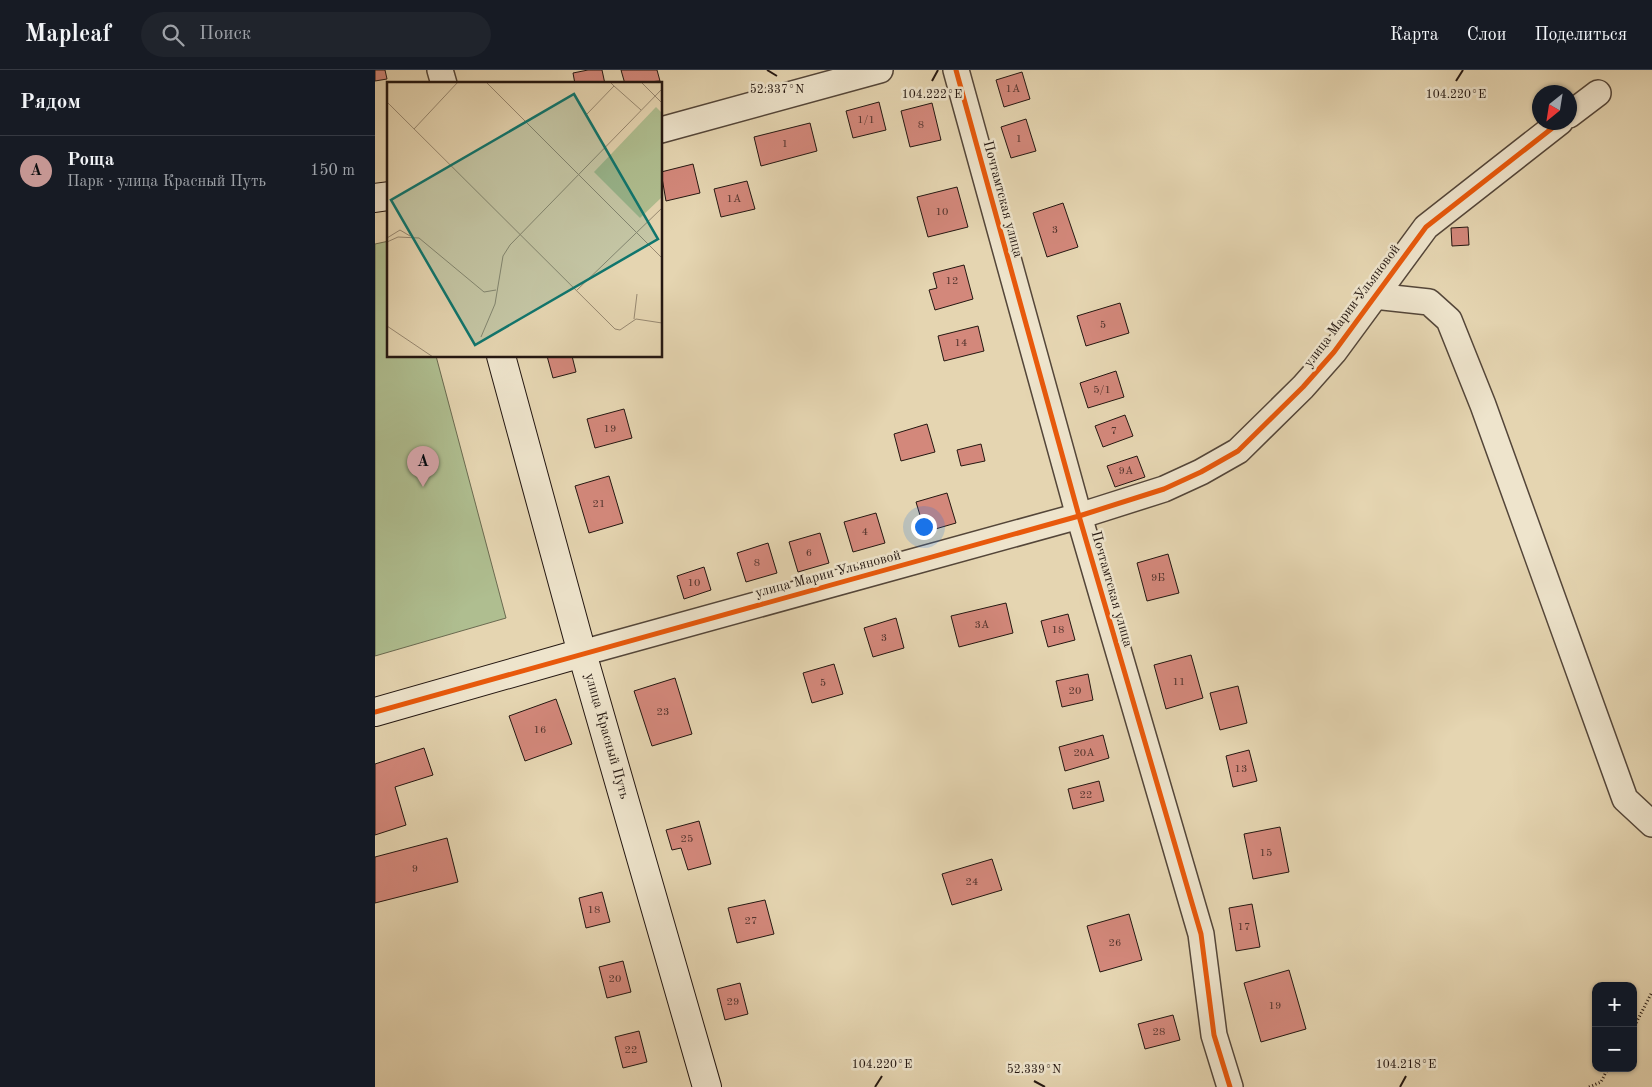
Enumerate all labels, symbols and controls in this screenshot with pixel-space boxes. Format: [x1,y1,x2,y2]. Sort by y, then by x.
search box [141,12,491,57]
icon: search [159,21,187,49]
text: Mapleaf [25,23,111,47]
text: Поиск [199,25,251,44]
text: Карта [1390,26,1439,44]
text: Слои [1467,26,1506,44]
text: Поделиться [1534,26,1627,44]
inset map [387,82,663,358]
text: 52.337°N [750,83,804,96]
house number: 1А [1006,84,1021,95]
north arrow [1532,85,1577,130]
text: 104.222°E [902,89,962,101]
text: 104.220°E [1426,89,1486,101]
text: Рядом [20,92,81,113]
house number: 1/1 [857,115,875,126]
house number: 8 [918,120,924,131]
house number: 1 [1016,134,1022,145]
house number: 1 [782,139,788,150]
street label: Почтамтская улица [981,139,1025,259]
text: Роща [67,151,114,170]
text: A [30,163,42,179]
text: 150 m [310,163,355,179]
text: Парк · улица Красный Путь [67,174,266,190]
house number: 1А [727,194,742,205]
house number: 10 [936,207,948,218]
house number: 3 [1052,225,1058,236]
street label: улица Марии Ульяновой [1301,242,1403,370]
house number: 12 [946,276,958,287]
house number: 5 [1100,320,1106,331]
house number: 14 [955,338,967,349]
house number: 5/1 [1093,385,1111,396]
house number: 19 [604,424,616,435]
house number: 7 [1111,426,1117,437]
pin: A [407,446,439,487]
house number: 9А [1119,466,1134,477]
house number: 21 [593,499,605,510]
your location [911,514,937,540]
house number: 4 [862,527,868,538]
street label: Почтамтская улица [1089,529,1135,649]
street label: улица Марии Ульяновой [754,548,902,600]
house number: 6 [806,548,812,559]
house number: 8 [754,558,760,569]
house number: 9Б [1151,573,1165,584]
house number: 10 [688,578,700,589]
house number: 3А [975,620,990,631]
house number: 18 [1052,625,1064,636]
house number: 3 [881,633,887,644]
street label: улица Красный Путь [582,672,632,801]
house number: 11 [1173,677,1185,688]
house number: 5 [820,678,826,689]
house number: 20 [1069,686,1081,697]
house number: 23 [657,707,669,718]
house number: 16 [534,725,546,736]
house number: 20А [1073,748,1095,759]
house number: 13 [1235,764,1247,775]
house number: 22 [1080,790,1092,801]
house number: 25 [681,834,693,845]
house number: 15 [1260,848,1272,859]
house number: 9 [412,864,418,875]
house number: 24 [966,877,978,888]
house number: 18 [588,905,600,916]
house number: 27 [745,916,757,927]
house number: 17 [1238,922,1250,933]
house number: 26 [1109,938,1121,949]
house number: 20 [609,974,621,985]
map controls [1592,982,1637,1072]
button: + [1592,982,1637,1027]
house number: 29 [727,997,739,1008]
house number: 19 [1269,1001,1281,1012]
house number: 28 [1153,1027,1165,1038]
button: − [1592,1027,1637,1072]
house number: 22 [625,1045,637,1056]
text: 104.220°E [852,1059,912,1071]
text: 104.218°E [1376,1059,1436,1071]
text: 52.339°N [1007,1063,1061,1076]

